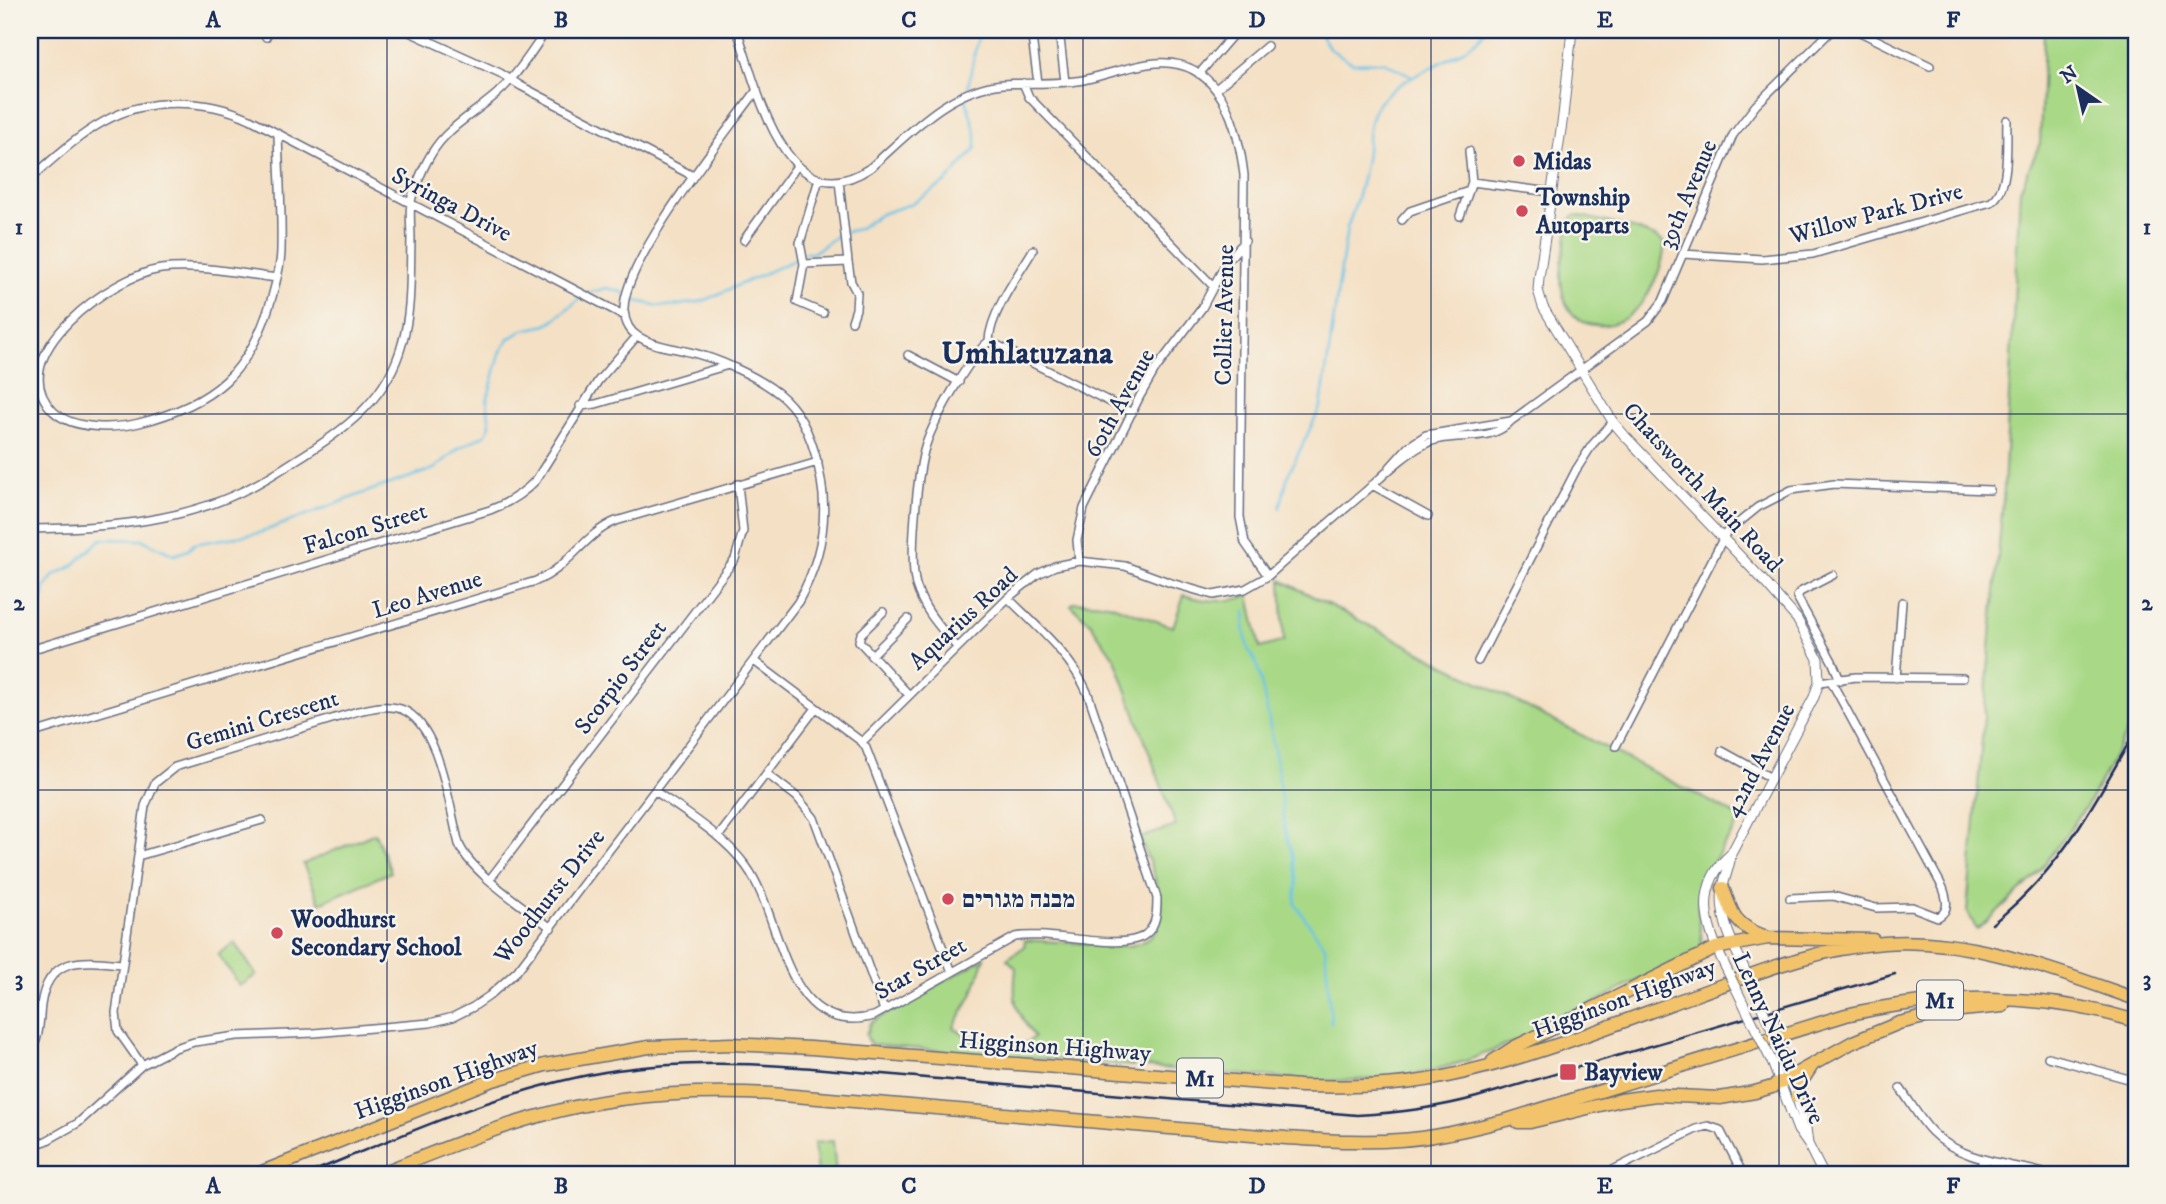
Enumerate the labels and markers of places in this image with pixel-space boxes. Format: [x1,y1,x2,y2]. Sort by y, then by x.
place label: Midas [1533,147,1591,177]
marker: Midas [1511,153,1527,169]
place label: Township Autoparts [1535,183,1630,241]
marker: Township Autoparts [1514,203,1530,219]
place label: מבנה מגורים [962,885,1075,915]
marker: מבנה מגורים [940,891,956,907]
place label: Woodhurst Secondary School [290,905,462,963]
marker: Woodhurst Secondary School [269,925,285,941]
place label: Bayview [1584,1058,1663,1088]
marker: Bayview [1558,1062,1578,1082]

